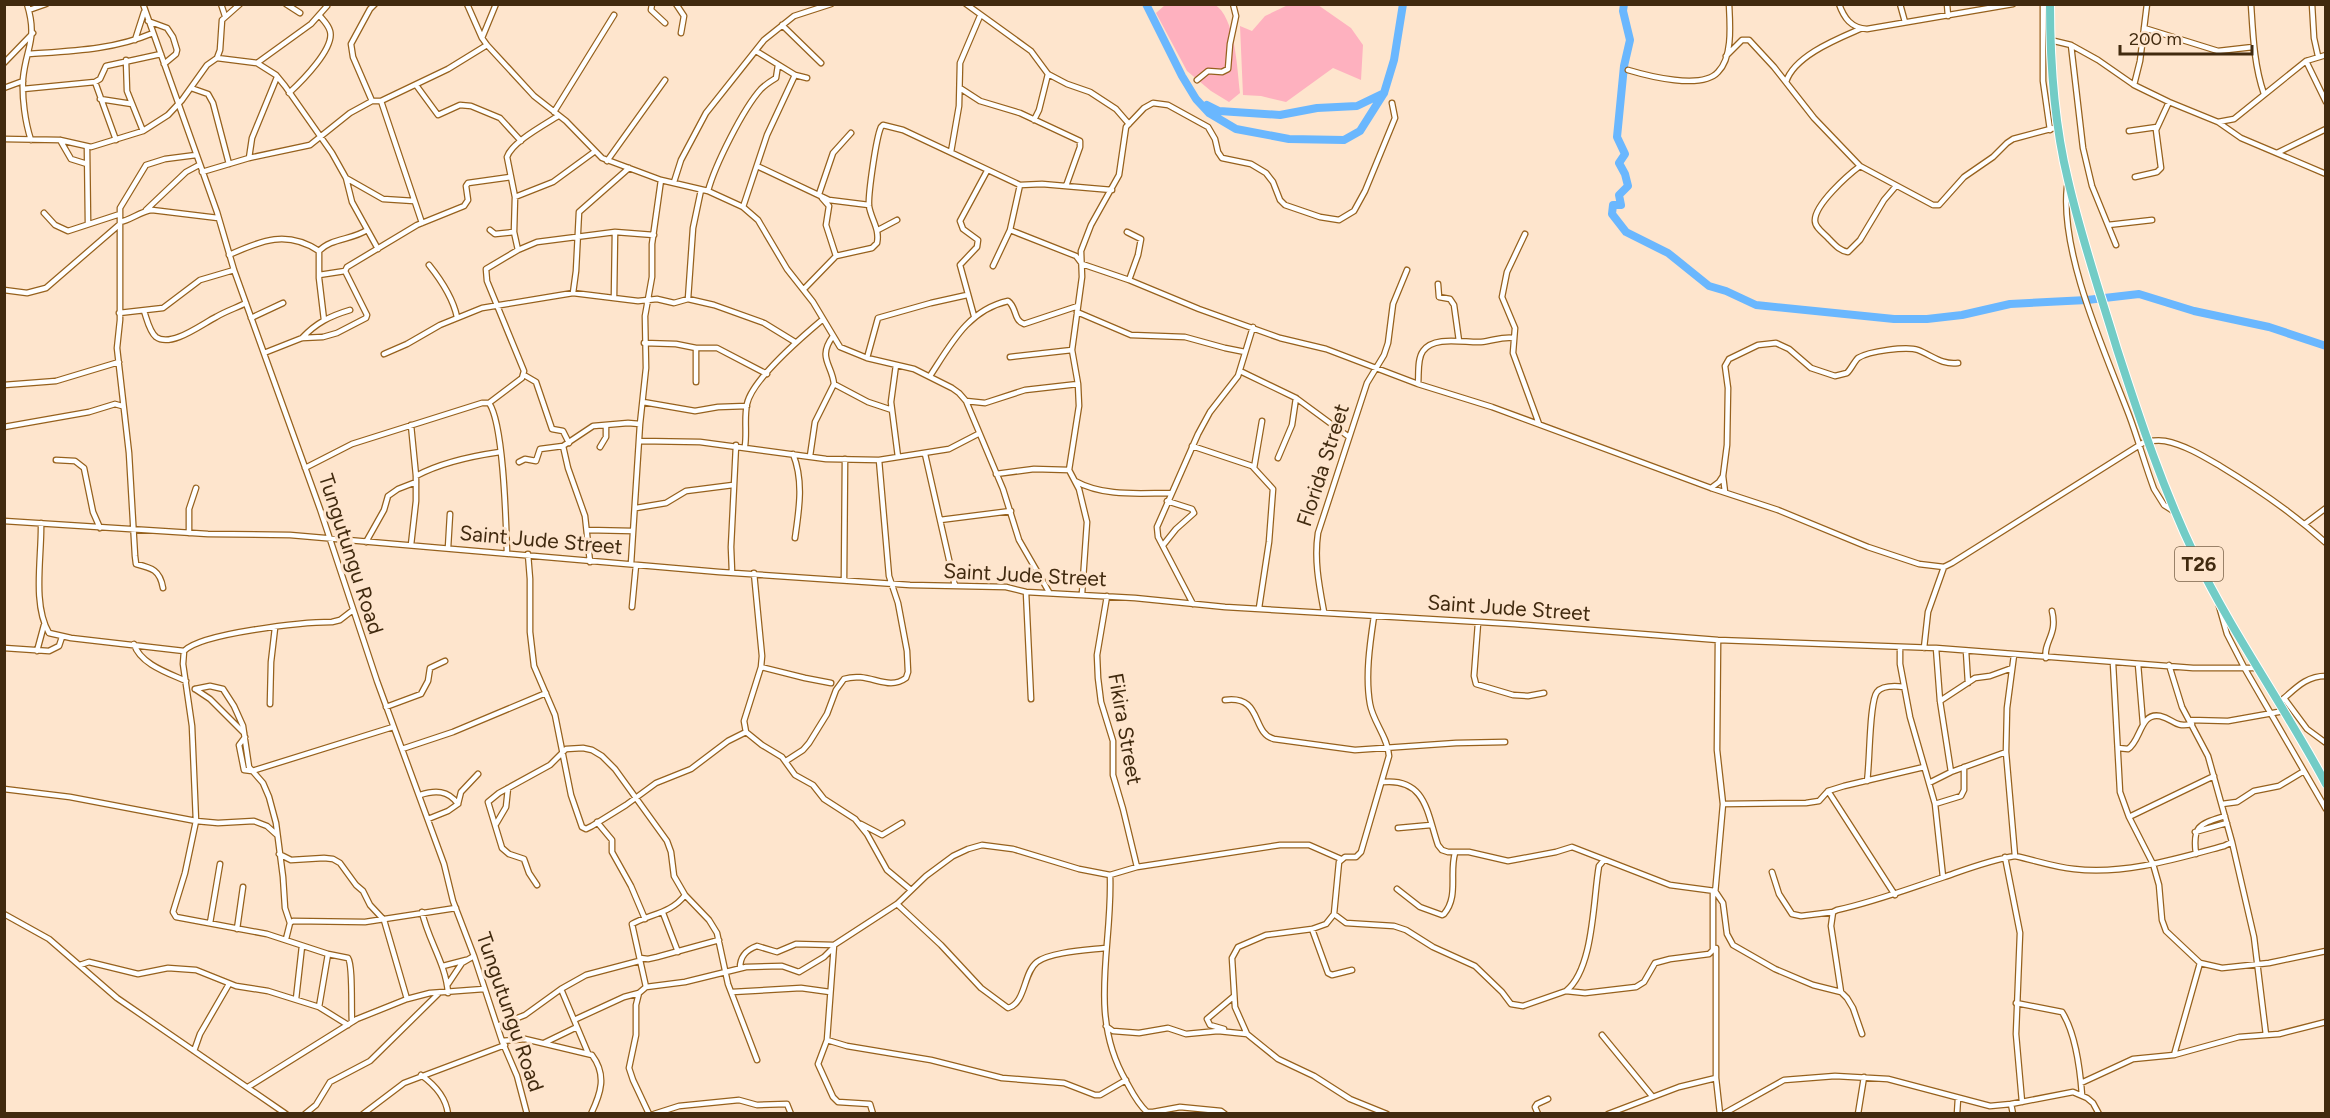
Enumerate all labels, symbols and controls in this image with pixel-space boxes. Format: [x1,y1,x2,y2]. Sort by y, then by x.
scale bar [2120,18,2252,56]
text: 200 m [2129,28,2182,50]
street label: Florida Street [1291,400,1354,529]
street label: Tungutungu Road [314,471,389,637]
street label: Saint Jude Street [458,520,624,559]
road number: T26 [2175,547,2223,581]
street label: Saint Jude Street [943,558,1107,591]
street label: Saint Jude Street [1427,589,1592,626]
street label: Fikira Street [1103,671,1148,787]
street label: Tungutungu Road [471,929,549,1095]

